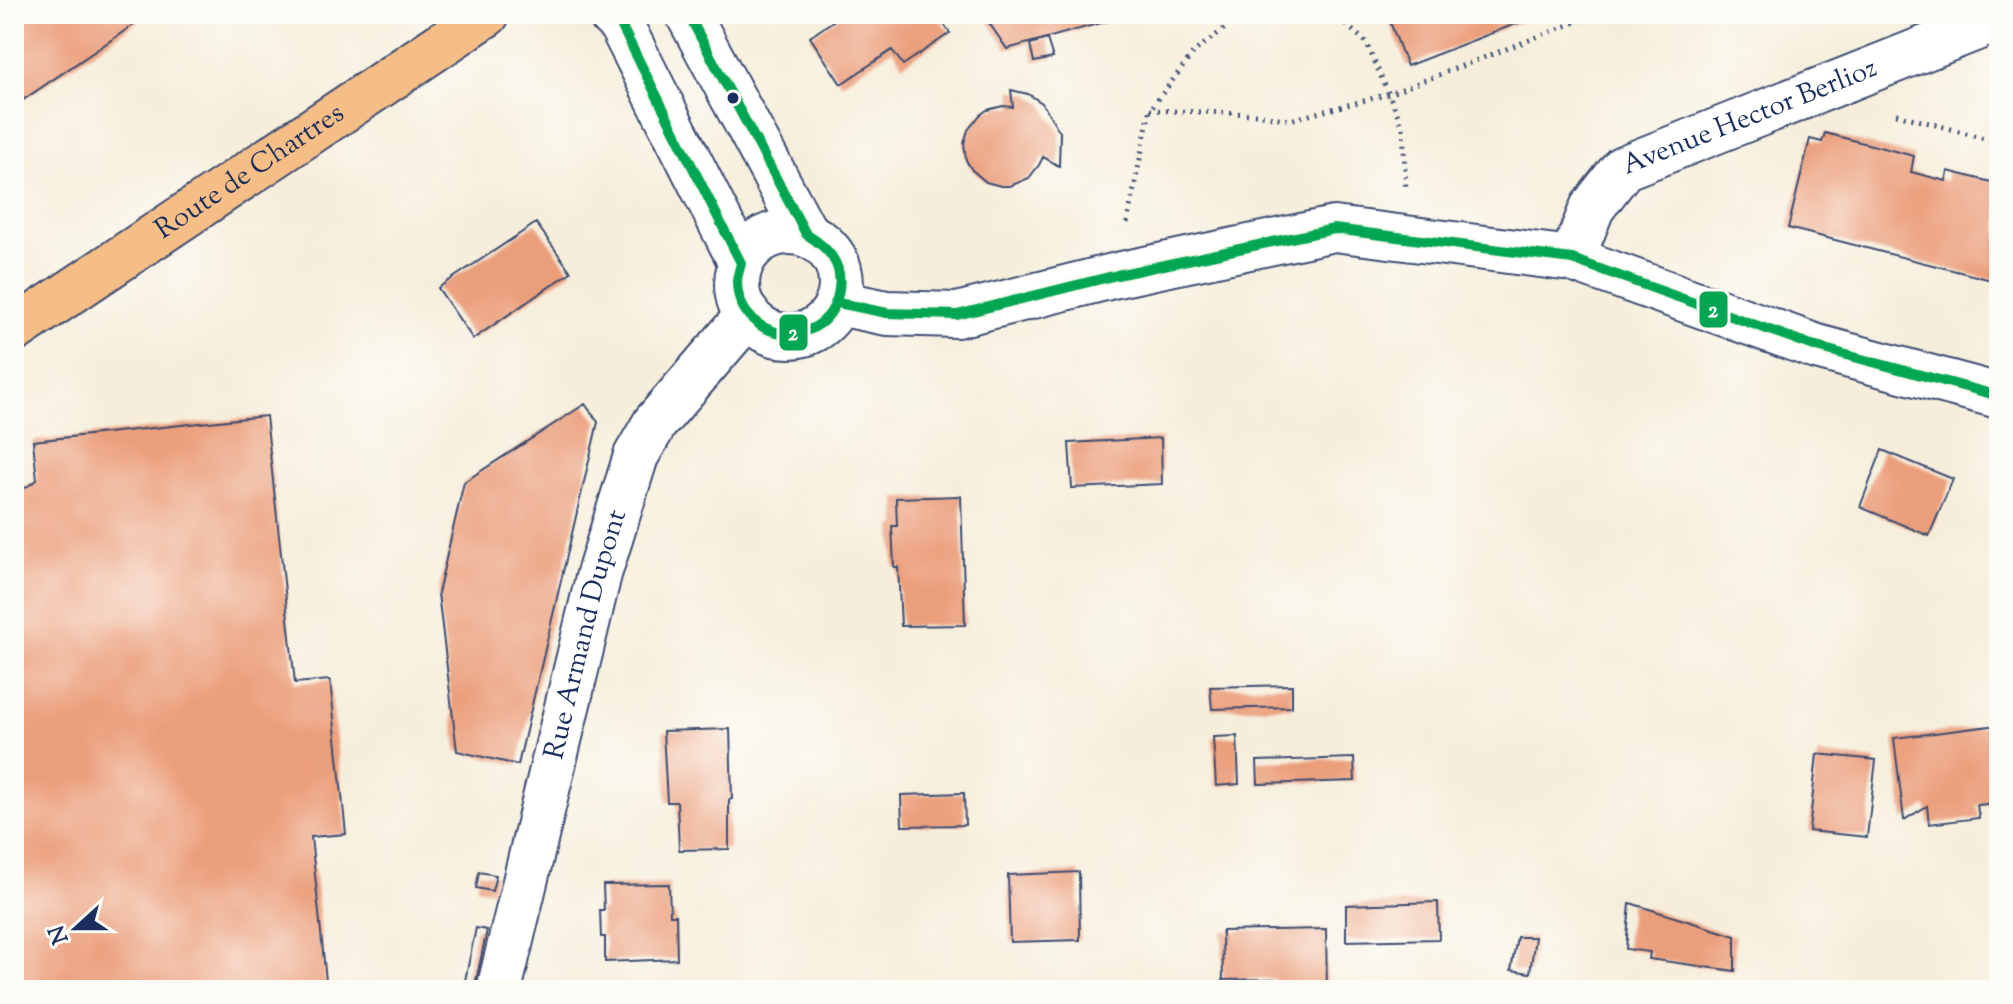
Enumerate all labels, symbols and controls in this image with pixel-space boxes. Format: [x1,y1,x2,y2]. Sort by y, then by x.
street label: Avenue Hector Berlioz [1616,49,1884,186]
unlabelled marker [725,90,741,106]
street label: Route de Chartres [147,94,353,250]
line badge: 2 [1698,290,1729,329]
text: 2 [1708,296,1719,328]
line badge: 2 [778,313,809,352]
text: 2 [788,319,799,351]
street label: Rue Armand Dupont [535,504,638,763]
north arrow [36,888,116,968]
text: N [42,920,78,948]

